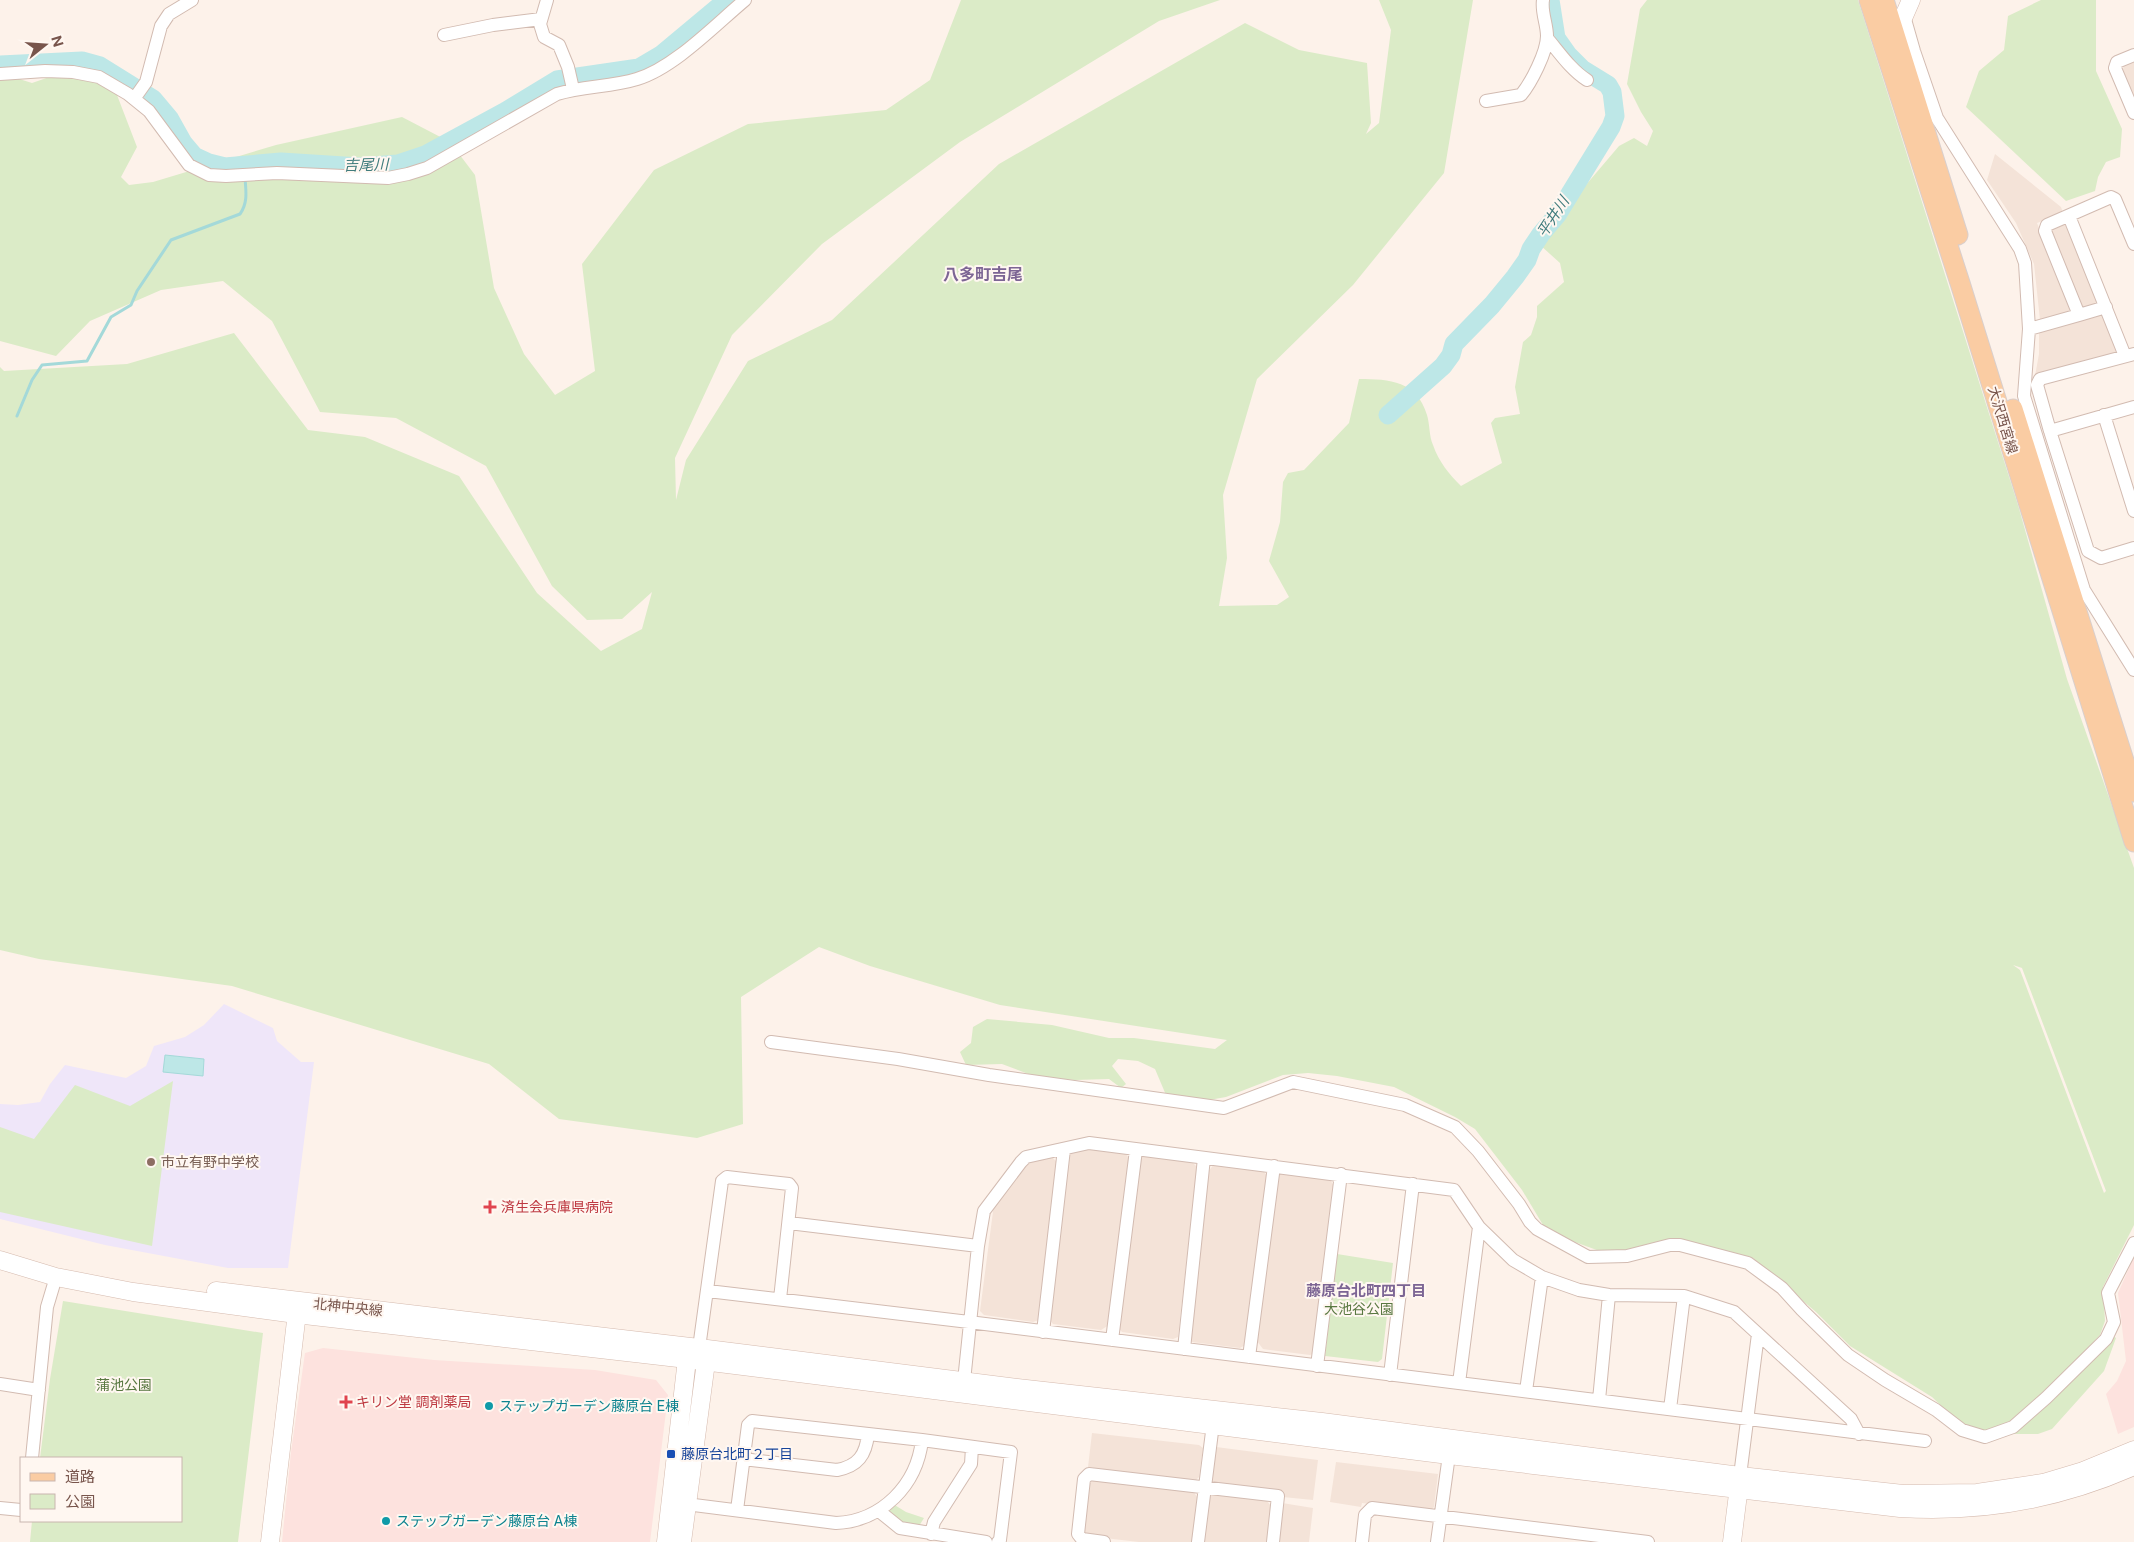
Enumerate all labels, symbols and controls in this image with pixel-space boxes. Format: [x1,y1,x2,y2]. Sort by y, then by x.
north arrow [20,20,70,70]
text: N [48,34,67,49]
water label: 吉尾川 [343,156,391,173]
water label: 平井川 [1533,192,1573,240]
district label: 八多町吉尾 [943,265,1023,284]
street label: 大沢西宮線 [1985,384,2021,456]
place label: 市立有野中学校 [161,1154,259,1170]
marker: 市立有野中学校 [145,1156,157,1168]
place label: 済生会兵庫県病院 [501,1199,613,1215]
marker: 済生会兵庫県病院 [483,1200,497,1214]
district label: 藤原台北町四丁目 [1306,1282,1426,1299]
street label: 北神中央線 [312,1295,384,1319]
park label: 大池谷公園 [1324,1301,1394,1317]
park label: 蒲池公園 [96,1377,152,1393]
place label: キリン堂 調剤薬局 [356,1394,471,1410]
marker: キリン堂 調剤薬局 [340,1396,352,1408]
place label: ステップガーデン藤原台 E棟 [499,1398,679,1414]
marker: ステップガーデン藤原台 E棟 [483,1400,495,1412]
place label: 藤原台北町２丁目 [681,1446,793,1462]
marker: 藤原台北町２丁目 [665,1448,677,1460]
legend [20,1457,182,1522]
text: 道路 [65,1468,95,1485]
text: 公園 [65,1493,95,1510]
place label: ステップガーデン藤原台 A棟 [396,1513,577,1529]
marker: ステップガーデン藤原台 A棟 [380,1515,392,1527]

